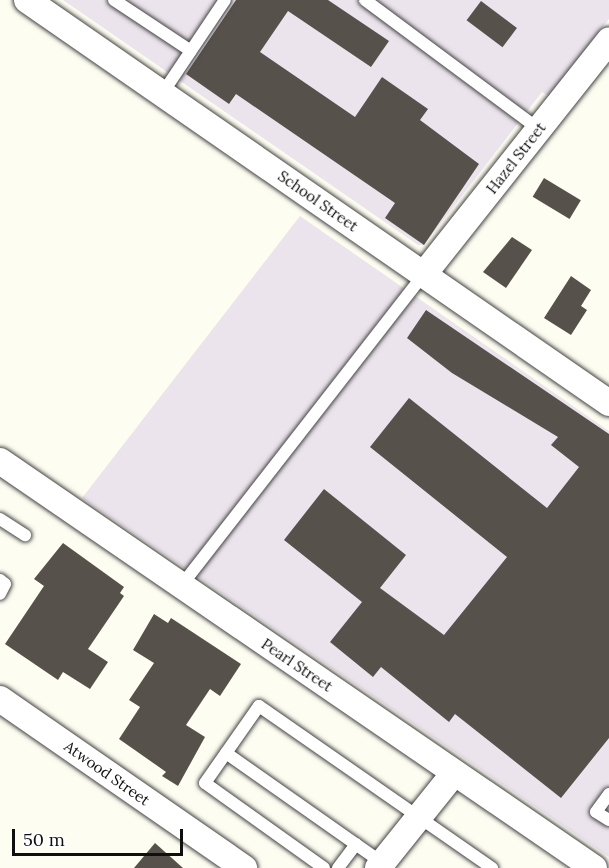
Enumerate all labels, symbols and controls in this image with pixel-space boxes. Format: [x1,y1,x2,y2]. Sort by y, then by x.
street label: Hazel Street [483,119,549,197]
street label: School Street [275,167,361,235]
street label: Pearl Street [258,635,336,695]
street label: Atwood Street [61,737,153,809]
scale bar [15,817,186,855]
text: 50 m [23,828,65,851]

